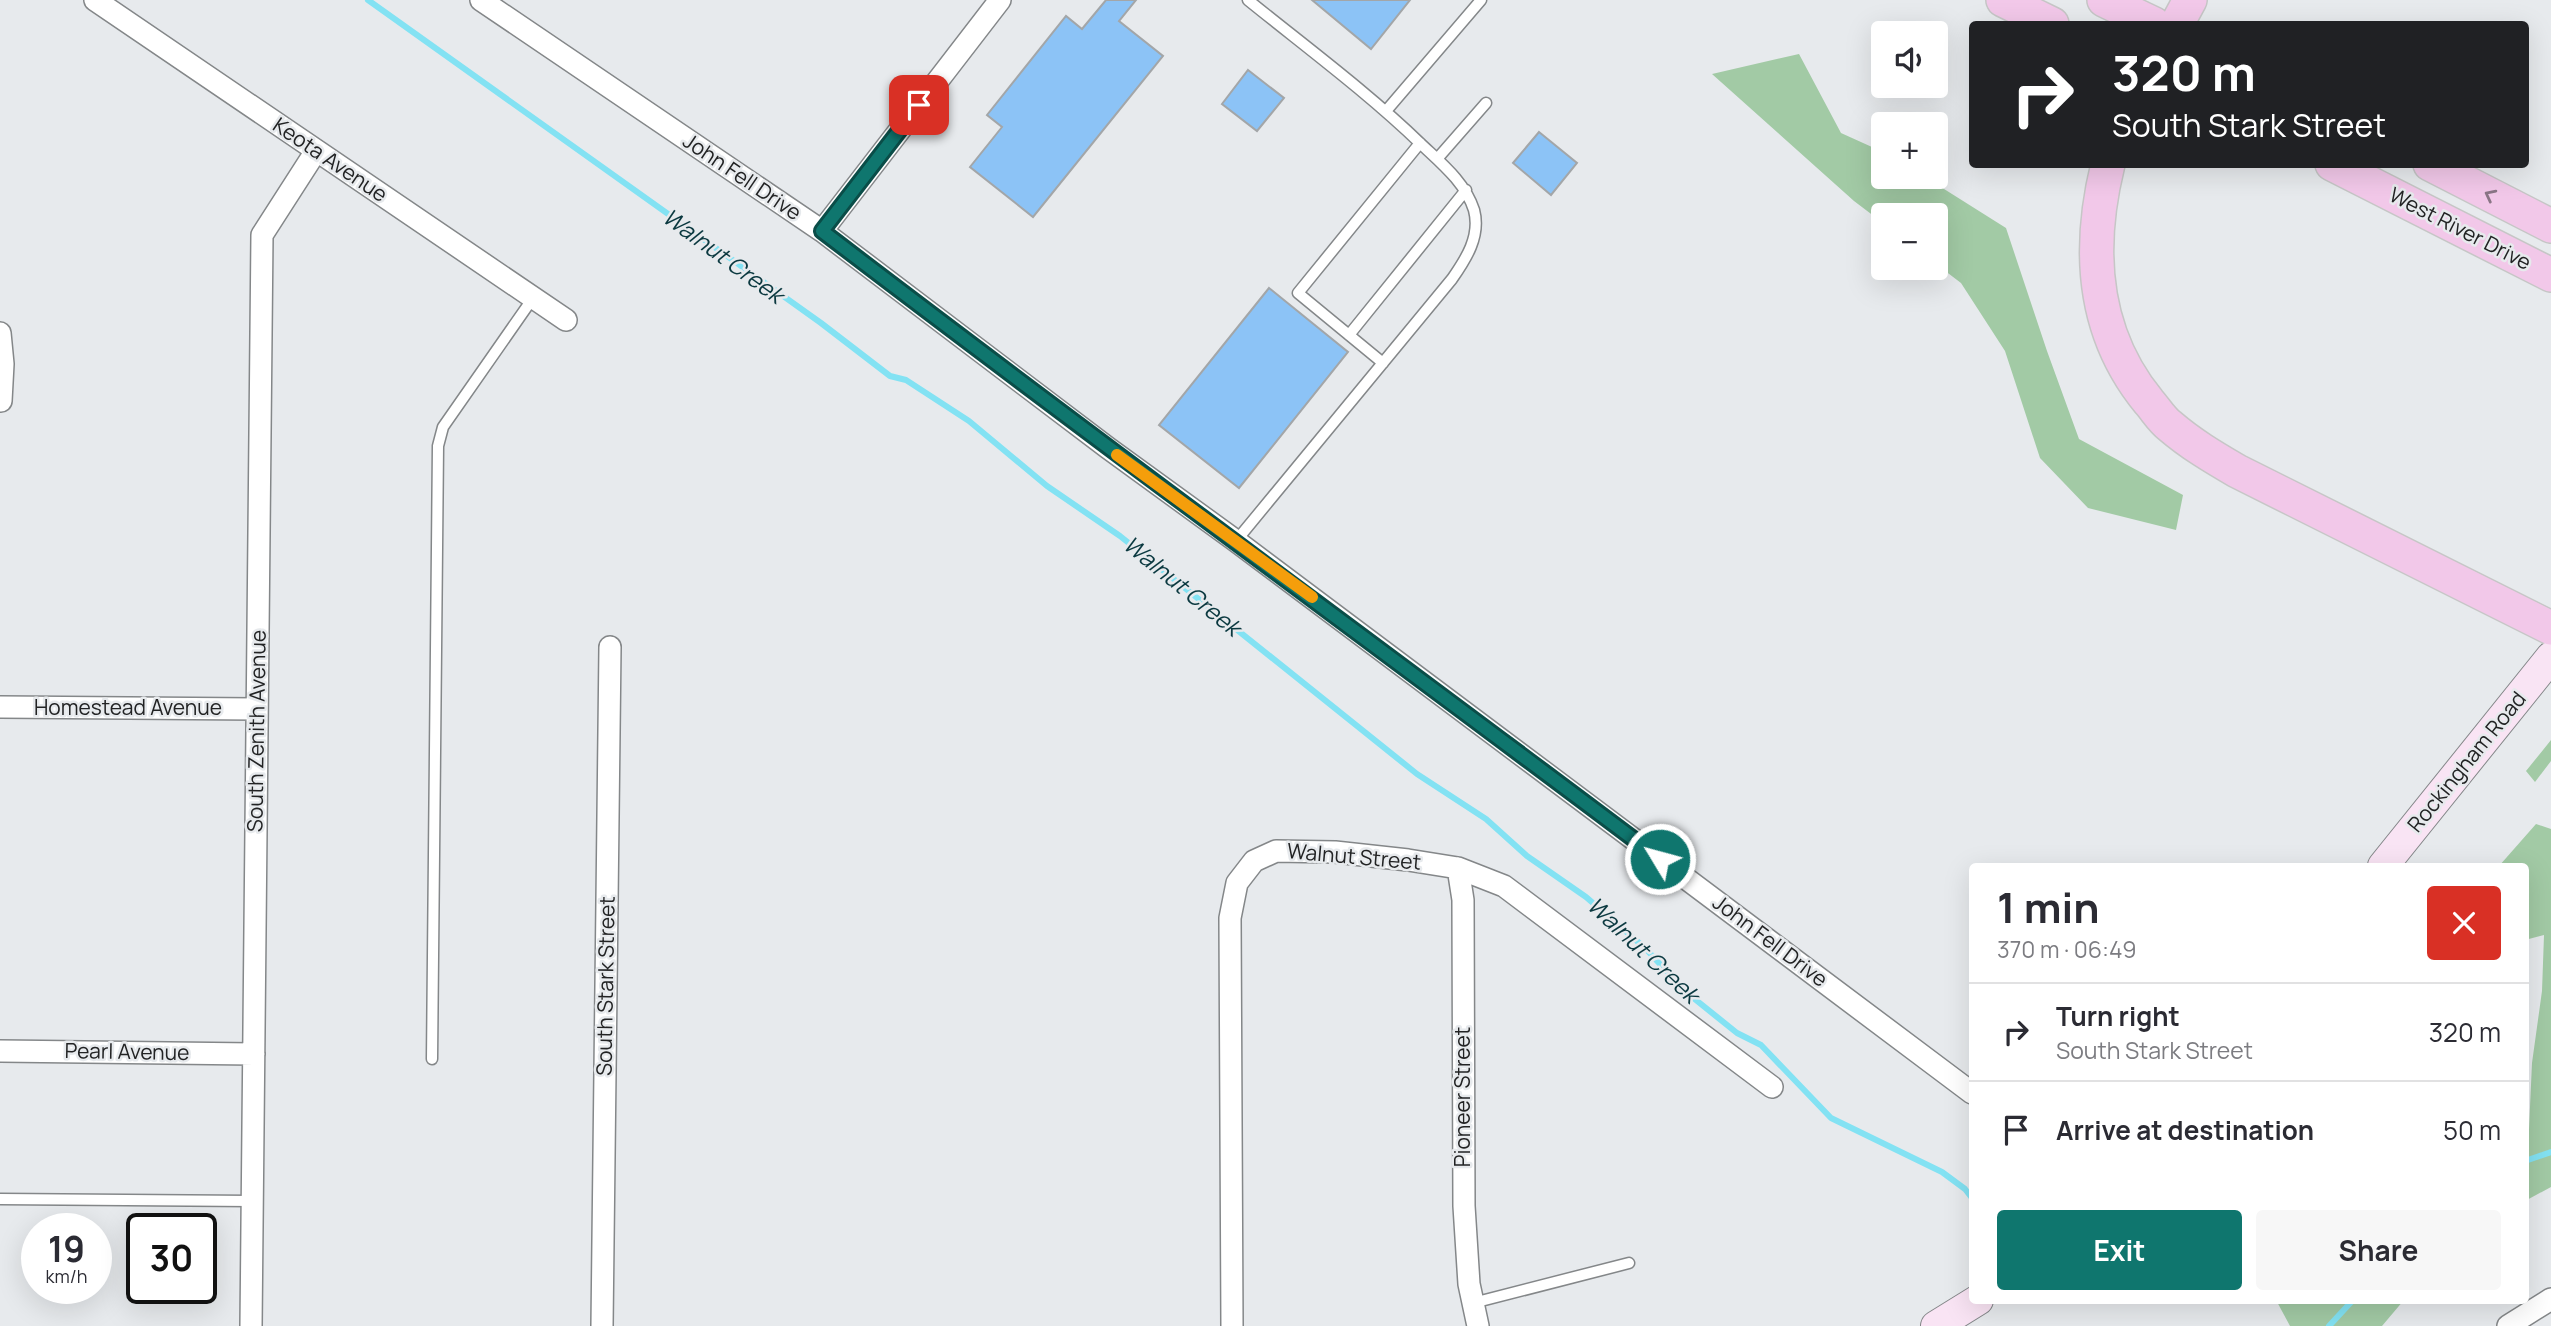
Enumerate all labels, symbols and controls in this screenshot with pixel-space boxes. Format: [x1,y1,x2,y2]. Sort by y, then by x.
map controls [1871,21,1948,280]
button: sound [1871,21,1948,98]
text: 320 m [2112,39,2256,106]
icon: right [1997,49,2088,140]
pin [889,75,949,135]
icon: arrive [900,86,938,124]
text: South Stark Street [2112,103,2386,147]
street label: Keota Avenue [268,111,393,208]
button: + [1871,112,1948,189]
street label: John Fell Drive [678,126,807,226]
street label: West River Drive [2385,180,2536,276]
one-way arrow [2485,190,2497,204]
water label: Walnut Creek [657,200,794,312]
button: − [1871,203,1948,280]
water label: Walnut Creek [1117,528,1251,645]
street label: South Zenith Avenue [240,630,272,832]
street label: Rockingham Road [2401,685,2532,838]
street label: Homestead Avenue [34,693,222,721]
position arrow [1623,822,1697,896]
street label: Walnut Street [1286,836,1422,876]
text: 1 min [1997,878,2100,936]
button: close [2427,886,2501,960]
street label: John Fell Drive [1707,888,1834,993]
water label: Walnut Creek [1581,889,1709,1012]
street label: South Stark Street [589,896,621,1076]
text: 370 m · 06:49 [1997,933,2137,965]
text: Turn right [2056,998,2180,1034]
icon: right [1997,1013,2035,1051]
text: 320 m [2429,1014,2501,1050]
street label: Pioneer Street [1448,1027,1476,1167]
text: South Stark Street [2056,1034,2253,1066]
street label: Pearl Avenue [64,1036,190,1066]
icon: arrive [1997,1111,2035,1149]
text: Arrive at destination [2056,1112,2314,1148]
text: 50 m [2443,1112,2501,1148]
button: Exit [1997,1210,2242,1290]
button: Share [2256,1210,2501,1290]
speed limit sign: 30 [126,1213,217,1304]
text: 19 [48,1225,85,1273]
text: km/h [46,1264,87,1288]

